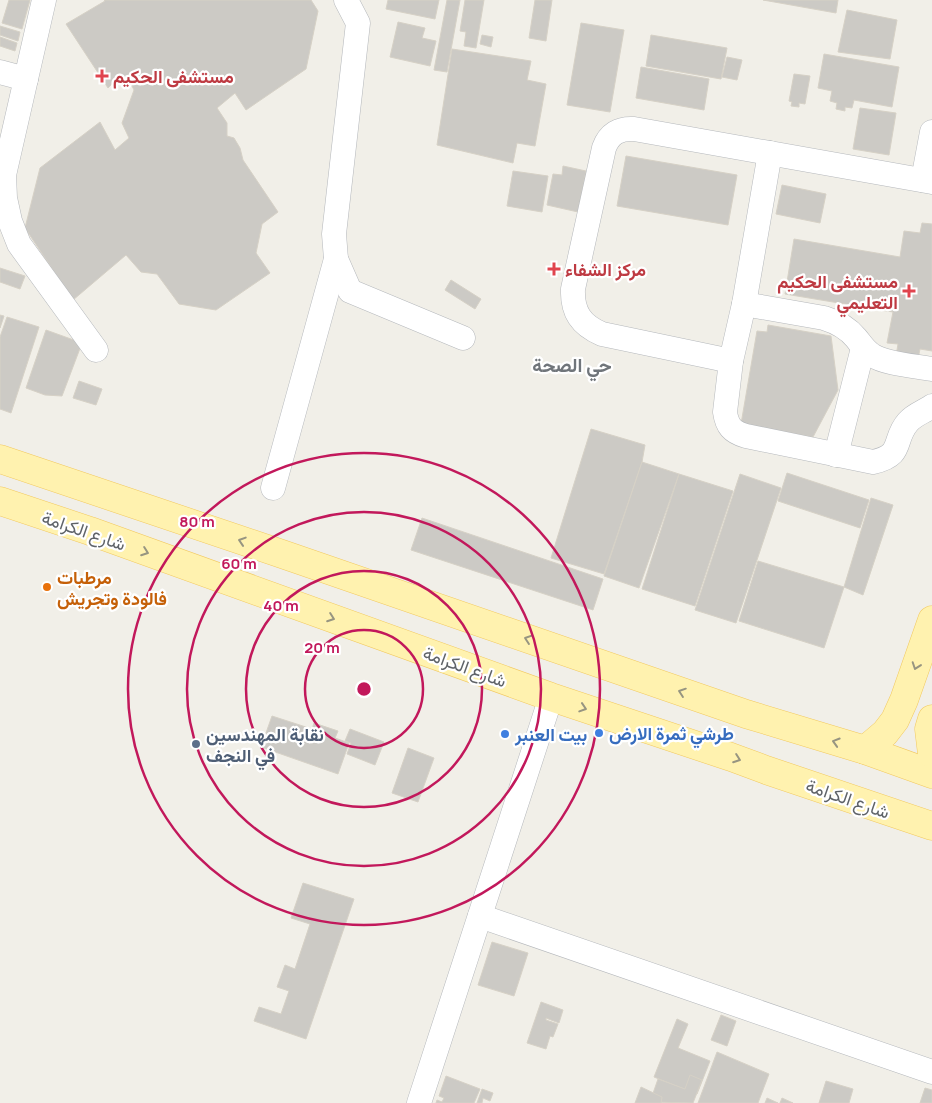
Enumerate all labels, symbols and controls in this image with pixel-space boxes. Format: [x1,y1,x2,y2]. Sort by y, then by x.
place label: مستشفى الحكيم [113,64,234,89]
marker: مستشفى الحكيم [95,69,109,83]
place label: مركز الشفاء [565,257,646,281]
marker: مركز الشفاء [547,262,561,276]
place label: مستشفى الحكيم التعليمي [777,269,898,318]
marker: مستشفى الحكيم التعليمي [902,284,916,298]
district label: حي الصحة [532,352,612,382]
street label: شارع الكرامة [39,504,129,556]
text: 80 m [179,511,215,532]
one-way arrow [238,537,246,547]
one-way arrow [141,546,149,556]
text: 60 m [221,553,257,574]
place label: مرطبات فالودة وتجريش [57,565,167,610]
marker: مرطبات فالودة وتجريش [41,581,53,593]
text: 40 m [263,595,299,616]
one-way arrow [326,612,335,622]
one-way arrow [524,635,533,645]
text: 20 m [304,637,340,658]
street label: شارع الكرامة [420,640,510,693]
one-way arrow [912,661,922,670]
centre of rings [355,680,373,698]
one-way arrow [678,688,686,698]
one-way arrow [578,702,587,712]
place label: طرشي ثمرة الارض [609,721,734,749]
place label: نقابة المهندسين في النجف [206,722,324,771]
place label: بيت العنبر [514,722,587,746]
marker: طرشي ثمرة الارض [593,727,605,739]
marker: بيت العنبر [499,728,511,740]
one-way arrow [833,737,841,747]
marker: نقابة المهندسين في النجف [190,738,202,750]
one-way arrow [733,753,741,763]
street label: شارع الكرامة [803,772,893,824]

